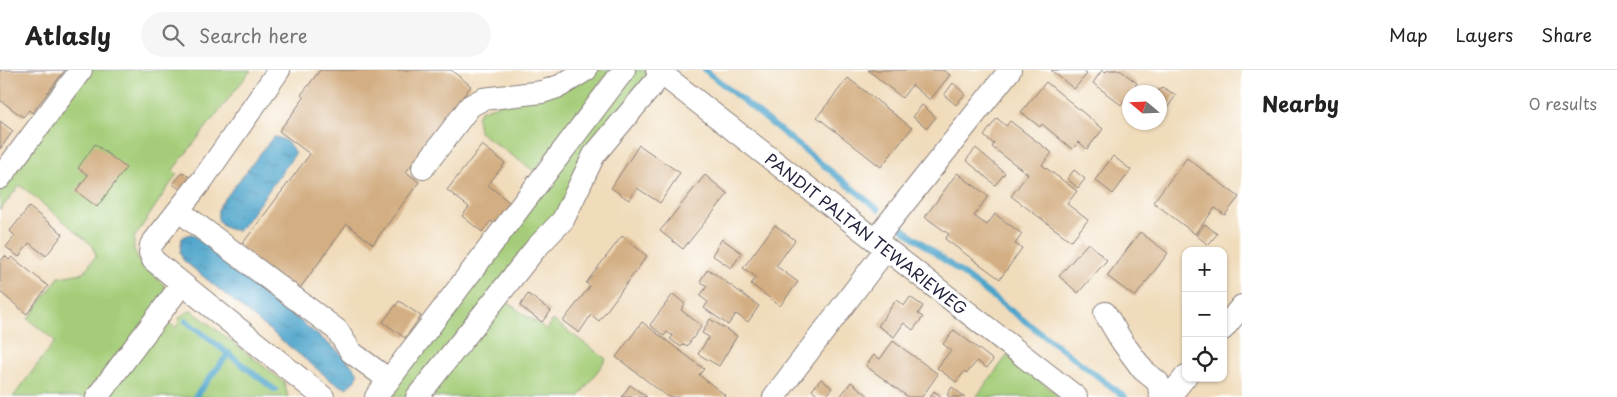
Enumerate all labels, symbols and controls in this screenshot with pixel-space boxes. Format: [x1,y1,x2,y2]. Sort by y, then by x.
search box [141,12,491,57]
text: Atlasly [25,17,111,53]
icon: search [159,21,187,49]
text: Search here [199,21,308,49]
text: Map [1389,21,1428,48]
text: Layers [1456,21,1513,48]
text: Share [1541,21,1592,48]
north arrow [1122,85,1167,130]
text: Nearby [1262,87,1339,119]
text: 0 results [1529,91,1597,115]
street label: PANDIT PALTAN TEWARIEWEG [761,147,973,320]
map controls [1182,247,1227,382]
button: + [1182,247,1227,292]
button: − [1182,292,1227,337]
button: locate [1182,337,1227,382]

